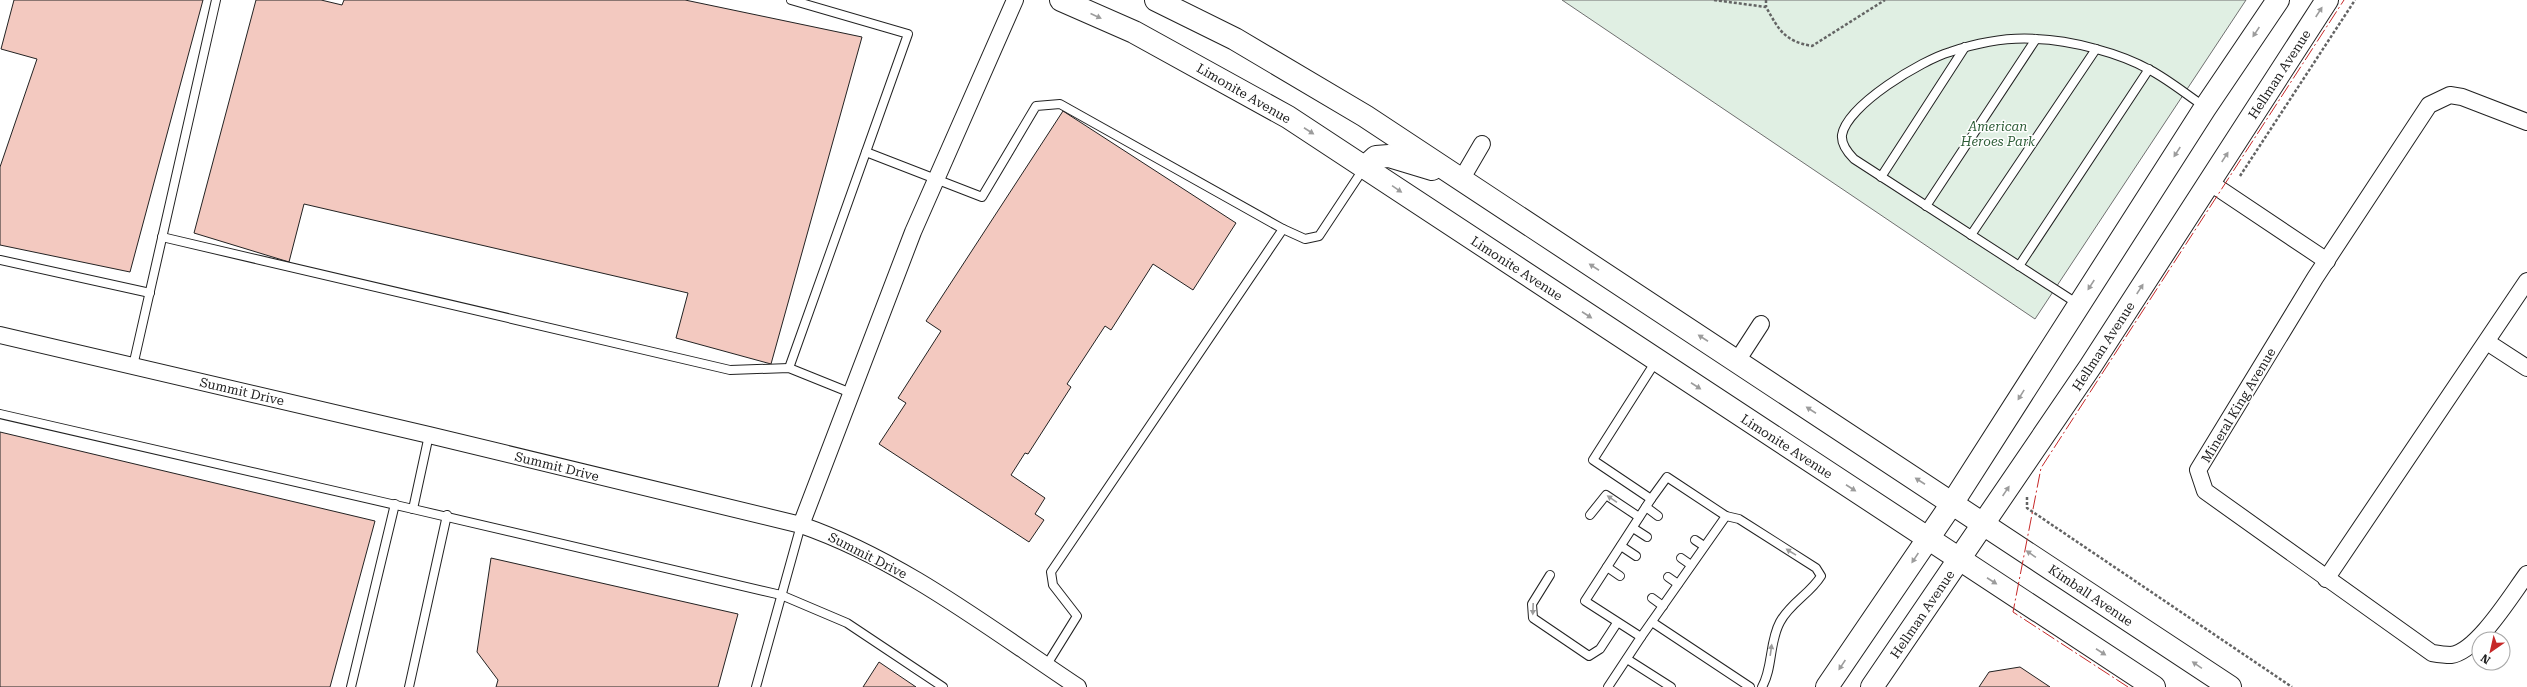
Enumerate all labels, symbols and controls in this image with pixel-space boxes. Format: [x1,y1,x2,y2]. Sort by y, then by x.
one-way arrow [2315,7,2323,17]
one-way arrow [1091,13,1102,19]
street label: Hellman Avenue [2245,27,2314,122]
one-way arrow [2252,27,2260,38]
street label: Limonite Avenue [1194,60,1294,127]
park label: American Heroes Park [1960,119,2036,149]
one-way arrow [1303,127,1315,134]
one-way arrow [2173,146,2180,158]
one-way arrow [2222,151,2229,163]
one-way arrow [1392,185,1402,193]
street label: Limonite Avenue [1468,233,1565,304]
one-way arrow [1589,263,1599,271]
one-way arrow [2087,280,2095,290]
one-way arrow [2136,284,2144,295]
street label: Hellman Avenue [2069,299,2138,394]
one-way arrow [1582,311,1592,319]
one-way arrow [1698,334,1708,342]
street label: Mineral King Avenue [2198,345,2279,465]
street label: Summit Drive [198,374,286,408]
one-way arrow [1691,382,1701,390]
one-way arrow [2017,390,2025,400]
one-way arrow [1806,406,1817,413]
street label: Limonite Avenue [1738,411,1835,482]
street label: Summit Drive [513,449,600,484]
one-way arrow [1915,477,1925,485]
one-way arrow [1845,485,1857,492]
one-way arrow [2002,486,2010,496]
one-way arrow [1607,495,1617,503]
street label: Summit Drive [826,529,910,582]
one-way arrow [1786,549,1797,556]
one-way arrow [2025,551,2037,558]
one-way arrow [1911,552,1919,563]
street label: Kimball Avenue [2046,562,2136,629]
street label: Hellman Avenue [1887,567,1957,661]
one-way arrow [1987,577,1997,585]
one-way arrow [1530,603,1536,616]
north arrow [2471,631,2511,671]
one-way arrow [1768,643,1774,656]
one-way arrow [2096,648,2106,656]
text: N [2478,651,2493,667]
one-way arrow [1838,660,1846,670]
one-way arrow [2192,661,2202,669]

